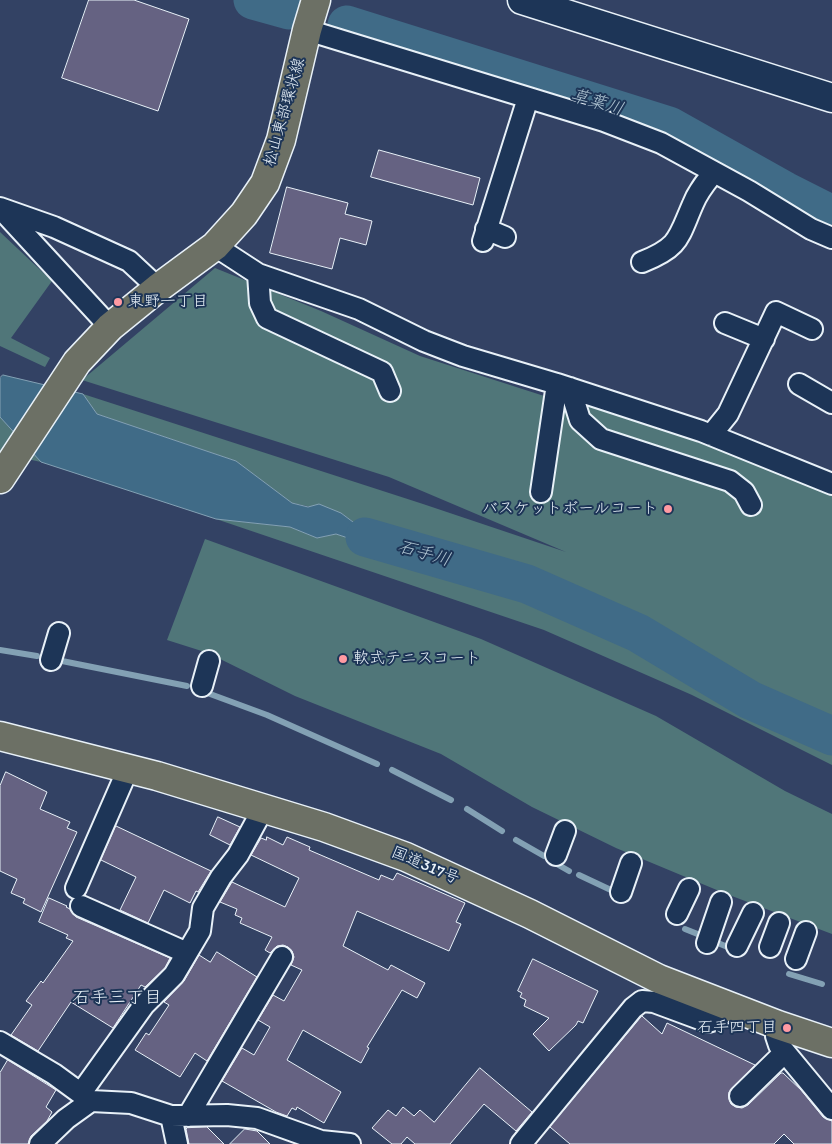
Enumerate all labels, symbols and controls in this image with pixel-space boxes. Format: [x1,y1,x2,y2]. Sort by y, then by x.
street label: 松山東部環状線 [260,56,310,168]
water label: 草葉川 [568,85,626,121]
place label: 東野一丁目 [128,292,208,312]
marker: 東野一丁目 [112,296,124,308]
place label: バスケットボールコート [482,499,658,519]
marker: バスケットボールコート [662,503,674,515]
water label: 石手川 [395,536,453,572]
place label: 軟式テニスコート [353,649,481,669]
marker: 軟式テニスコート [337,653,349,665]
street label: 国道317号 [388,843,462,889]
district label: 石手三丁目 [72,987,162,1009]
place label: 石手四丁目 [697,1018,777,1038]
marker: 石手四丁目 [781,1022,793,1034]

